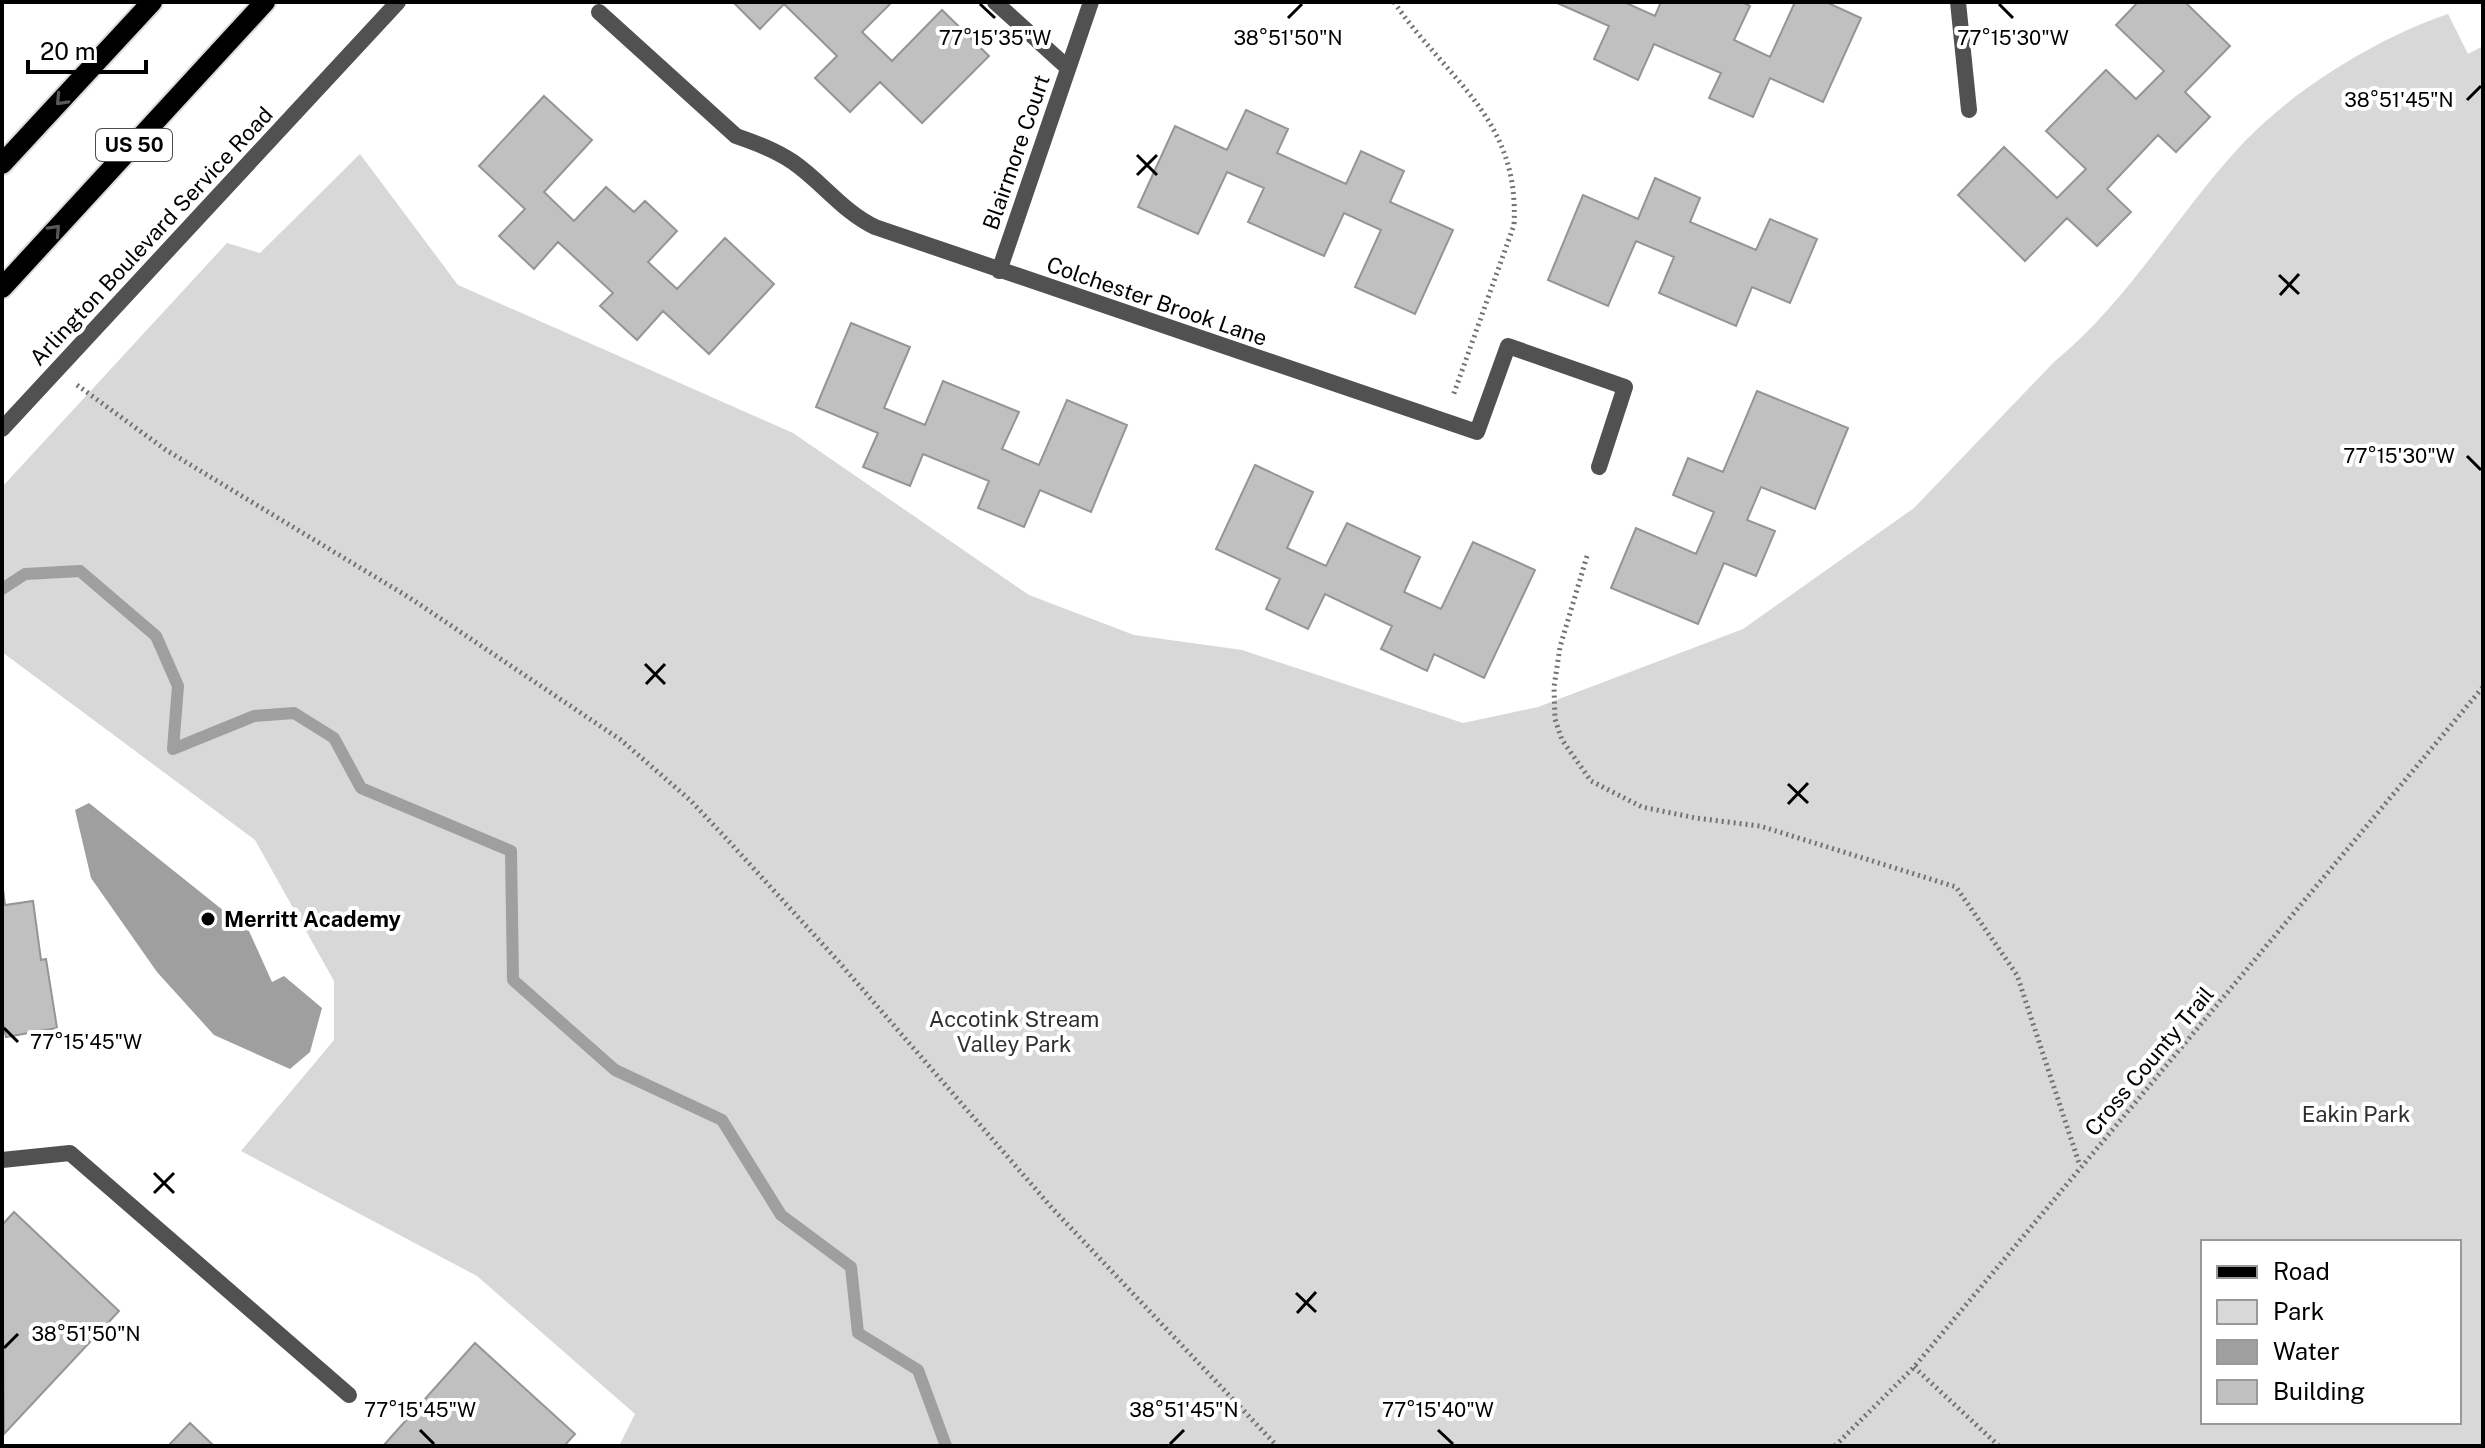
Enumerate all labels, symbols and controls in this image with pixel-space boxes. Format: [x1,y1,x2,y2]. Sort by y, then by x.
scale bar [28,24,146,74]
text: 77°15'35"W [939,26,1051,50]
text: 38°51'50"N [1233,26,1343,50]
text: 77°15'30"W [1957,26,2069,50]
text: 20 m [40,37,96,65]
street label: Blairmore Court [977,71,1055,233]
text: 38°51'45"N [2344,88,2454,112]
one-way arrow [57,91,71,106]
street label: Arlington Boulevard Service Road [24,101,278,371]
road number: US 50 [96,129,172,161]
one-way arrow [45,225,59,240]
street label: Colchester Brook Lane [1043,251,1271,351]
text: 77°15'30"W [2343,444,2455,468]
place label: Merritt Academy [224,906,402,932]
marker: Merritt Academy [199,910,217,928]
street label: Cross County Trail [2079,981,2219,1141]
park label: Accotink Stream Valley Park [929,1006,1099,1057]
text: 77°15'45"W [30,1030,142,1054]
park label: Eakin Park [2302,1101,2410,1127]
legend [2201,1240,2461,1424]
text: Road [2273,1257,2330,1285]
text: Park [2273,1297,2324,1325]
text: 38°51'50"N [31,1322,141,1346]
text: Water [2273,1337,2340,1365]
text: Building [2273,1377,2365,1405]
text: 77°15'45"W [364,1398,476,1422]
text: 38°51'45"N [1129,1398,1239,1422]
text: 77°15'40"W [1382,1398,1494,1422]

